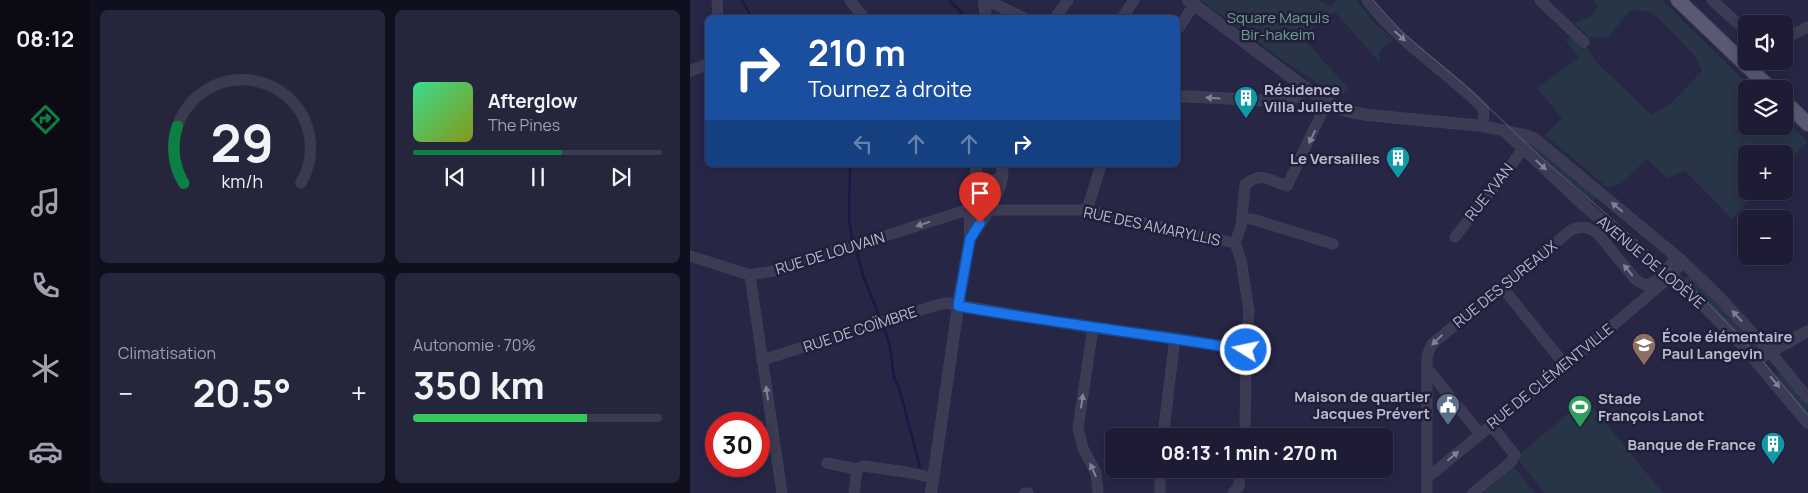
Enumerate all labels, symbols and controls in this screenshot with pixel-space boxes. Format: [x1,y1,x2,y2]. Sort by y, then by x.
park label: Square Maquis Bir-hakeim [1227,7,1329,45]
map controls [1738,15,1793,265]
button: sound [1738,15,1793,70]
text: 08:12 [16,24,74,54]
text: 210 m [808,29,906,77]
one-way arrow [1393,30,1405,42]
icon: right [725,35,790,100]
text: Tournez à droite [808,74,972,104]
place label: Résidence Villa Juliette [1264,79,1353,117]
button: layers [1738,80,1793,135]
building icon: Résidence Villa Juliette [1233,85,1259,119]
text: Afterglow [488,88,577,114]
one-way arrow [1205,93,1221,101]
icon: directions [28,102,63,137]
text: 29 [211,107,274,178]
text: The Pines [488,114,560,136]
one-way arrow [1307,129,1316,144]
icon: left [849,130,877,158]
icon: ahead [902,130,930,158]
icon: ahead [955,130,983,158]
icon: right [1008,130,1036,158]
building icon: Le Versailles [1385,145,1411,179]
button: + [1738,145,1793,200]
place label: Le Versailles [1290,148,1380,169]
street label: RUE YVAN [1460,159,1518,225]
one-way arrow [1535,159,1547,171]
icon: previous [441,163,469,191]
icon: pause [524,163,552,191]
icon: next [607,163,635,191]
text: km/h [222,169,263,193]
pin [959,172,1001,223]
icon: arrive [966,179,994,207]
icon: music [28,185,63,220]
street label: RUE DES AMARYLLIS [1082,201,1222,251]
one-way arrow [1611,201,1624,212]
button: − [1738,210,1793,265]
street label: AVENUE DE LODÈVE [1593,211,1709,313]
one-way arrow [916,221,931,228]
street label: RUE DE LOUVAIN [773,226,887,280]
street label: RUE DES SUREAUX [1448,235,1562,333]
one-way arrow [1623,264,1634,277]
icon: phone [28,268,63,303]
street label: RUE DE COÏMBRE [801,301,919,357]
one-way arrow [1731,311,1743,323]
street label: RUE DE CLÉMENTVILLE [1482,318,1618,434]
position arrow [1219,323,1271,375]
place label: École élémentaire Paul Langevin [1662,326,1793,364]
school or university icon: École élémentaire Paul Langevin [1631,332,1657,366]
text: Autonomie · 70% [413,334,536,356]
one-way arrow [1432,334,1444,346]
text: Climatisation [118,342,216,364]
icon: climate [28,351,63,386]
text: 350 km [413,358,545,410]
text: 20.5° [193,366,291,418]
text: − [118,374,133,412]
text: + [351,374,367,412]
one-way arrow [1769,376,1780,389]
one-way arrow [763,385,771,401]
place label: Maison de quartier Jacques Prévert [1294,386,1430,424]
place label: Stade François Lanot [1598,388,1704,426]
one-way arrow [1078,392,1086,408]
public building icon: Maison de quartier Jacques Prévert [1435,392,1461,426]
sports icon: Stade François Lanot [1567,394,1593,428]
speed limit sign: 30 [705,412,770,477]
building icon: Banque de France [1760,431,1786,465]
icon: car [28,434,63,469]
place label: Banque de France [1628,434,1756,455]
text: 08:13 · 1 min · 270 m [1161,440,1337,466]
one-way arrow [1446,450,1459,461]
one-way arrow [1089,463,1097,477]

